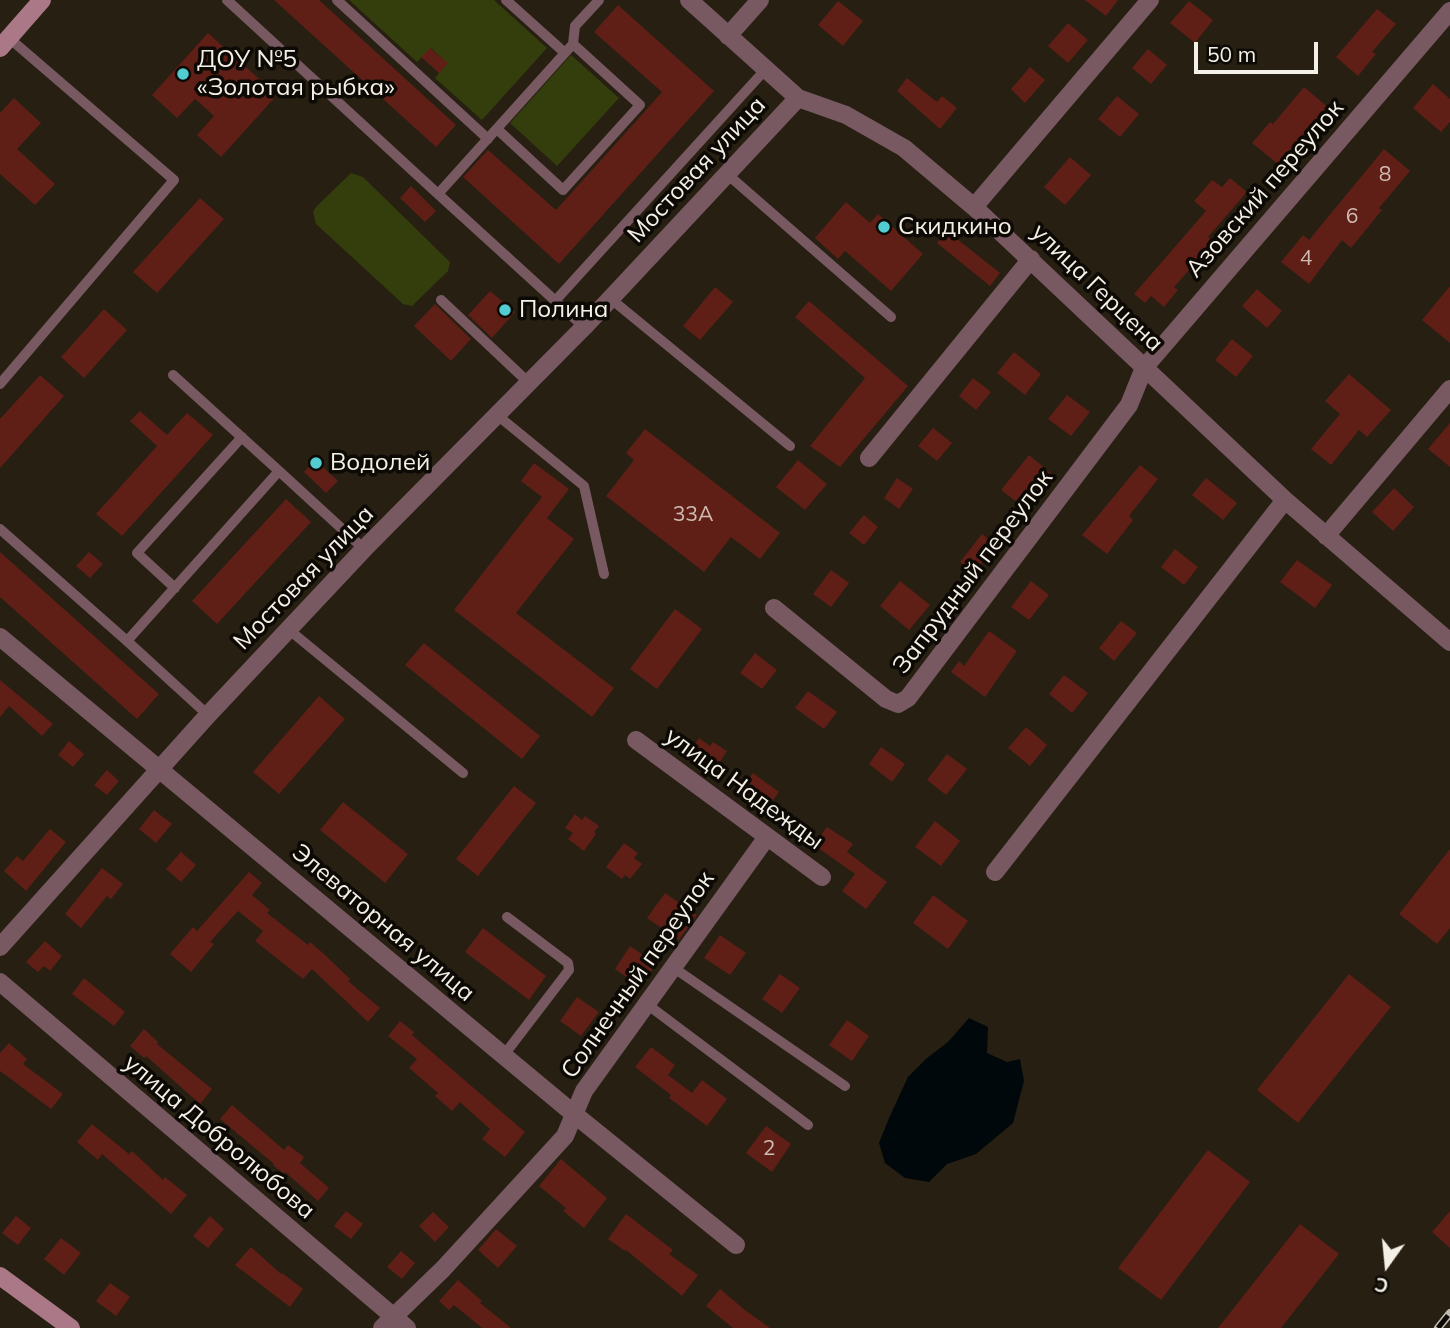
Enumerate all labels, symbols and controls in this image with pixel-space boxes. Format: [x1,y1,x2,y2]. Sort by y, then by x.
scale bar [1198,28,1322,72]
text: 50 m [1207,41,1256,67]
place label: ДОУ №5 «Золотая рыбка» [197,46,395,102]
marker: ДОУ №5 «Золотая рыбка» [175,66,191,82]
street label: Мостовая улица [622,91,772,249]
street label: Азовский переулок [1180,94,1350,284]
house number: 8 [1379,162,1391,188]
house number: 6 [1346,204,1358,230]
place label: Скидкино [898,213,1012,241]
street label: улица Герцена [1025,218,1169,358]
marker: Скидкино [876,219,892,235]
house number: 4 [1300,246,1312,272]
place label: Полина [519,296,608,324]
marker: Полина [497,302,513,318]
place label: Водолей [330,449,430,477]
marker: Водолей [308,455,324,471]
street label: Запрудный переулок [887,464,1059,680]
street label: Мостовая улица [228,500,380,656]
house number: 33А [673,502,713,528]
street label: улица Надежды [659,722,829,856]
street label: Элеваторная улица [286,838,480,1008]
street label: Солнечный переулок [556,866,720,1084]
street label: улица Добролюбова [118,1049,320,1225]
house number: 2 [763,1136,775,1162]
north arrow [1352,1230,1422,1300]
text: С [1372,1272,1391,1299]

